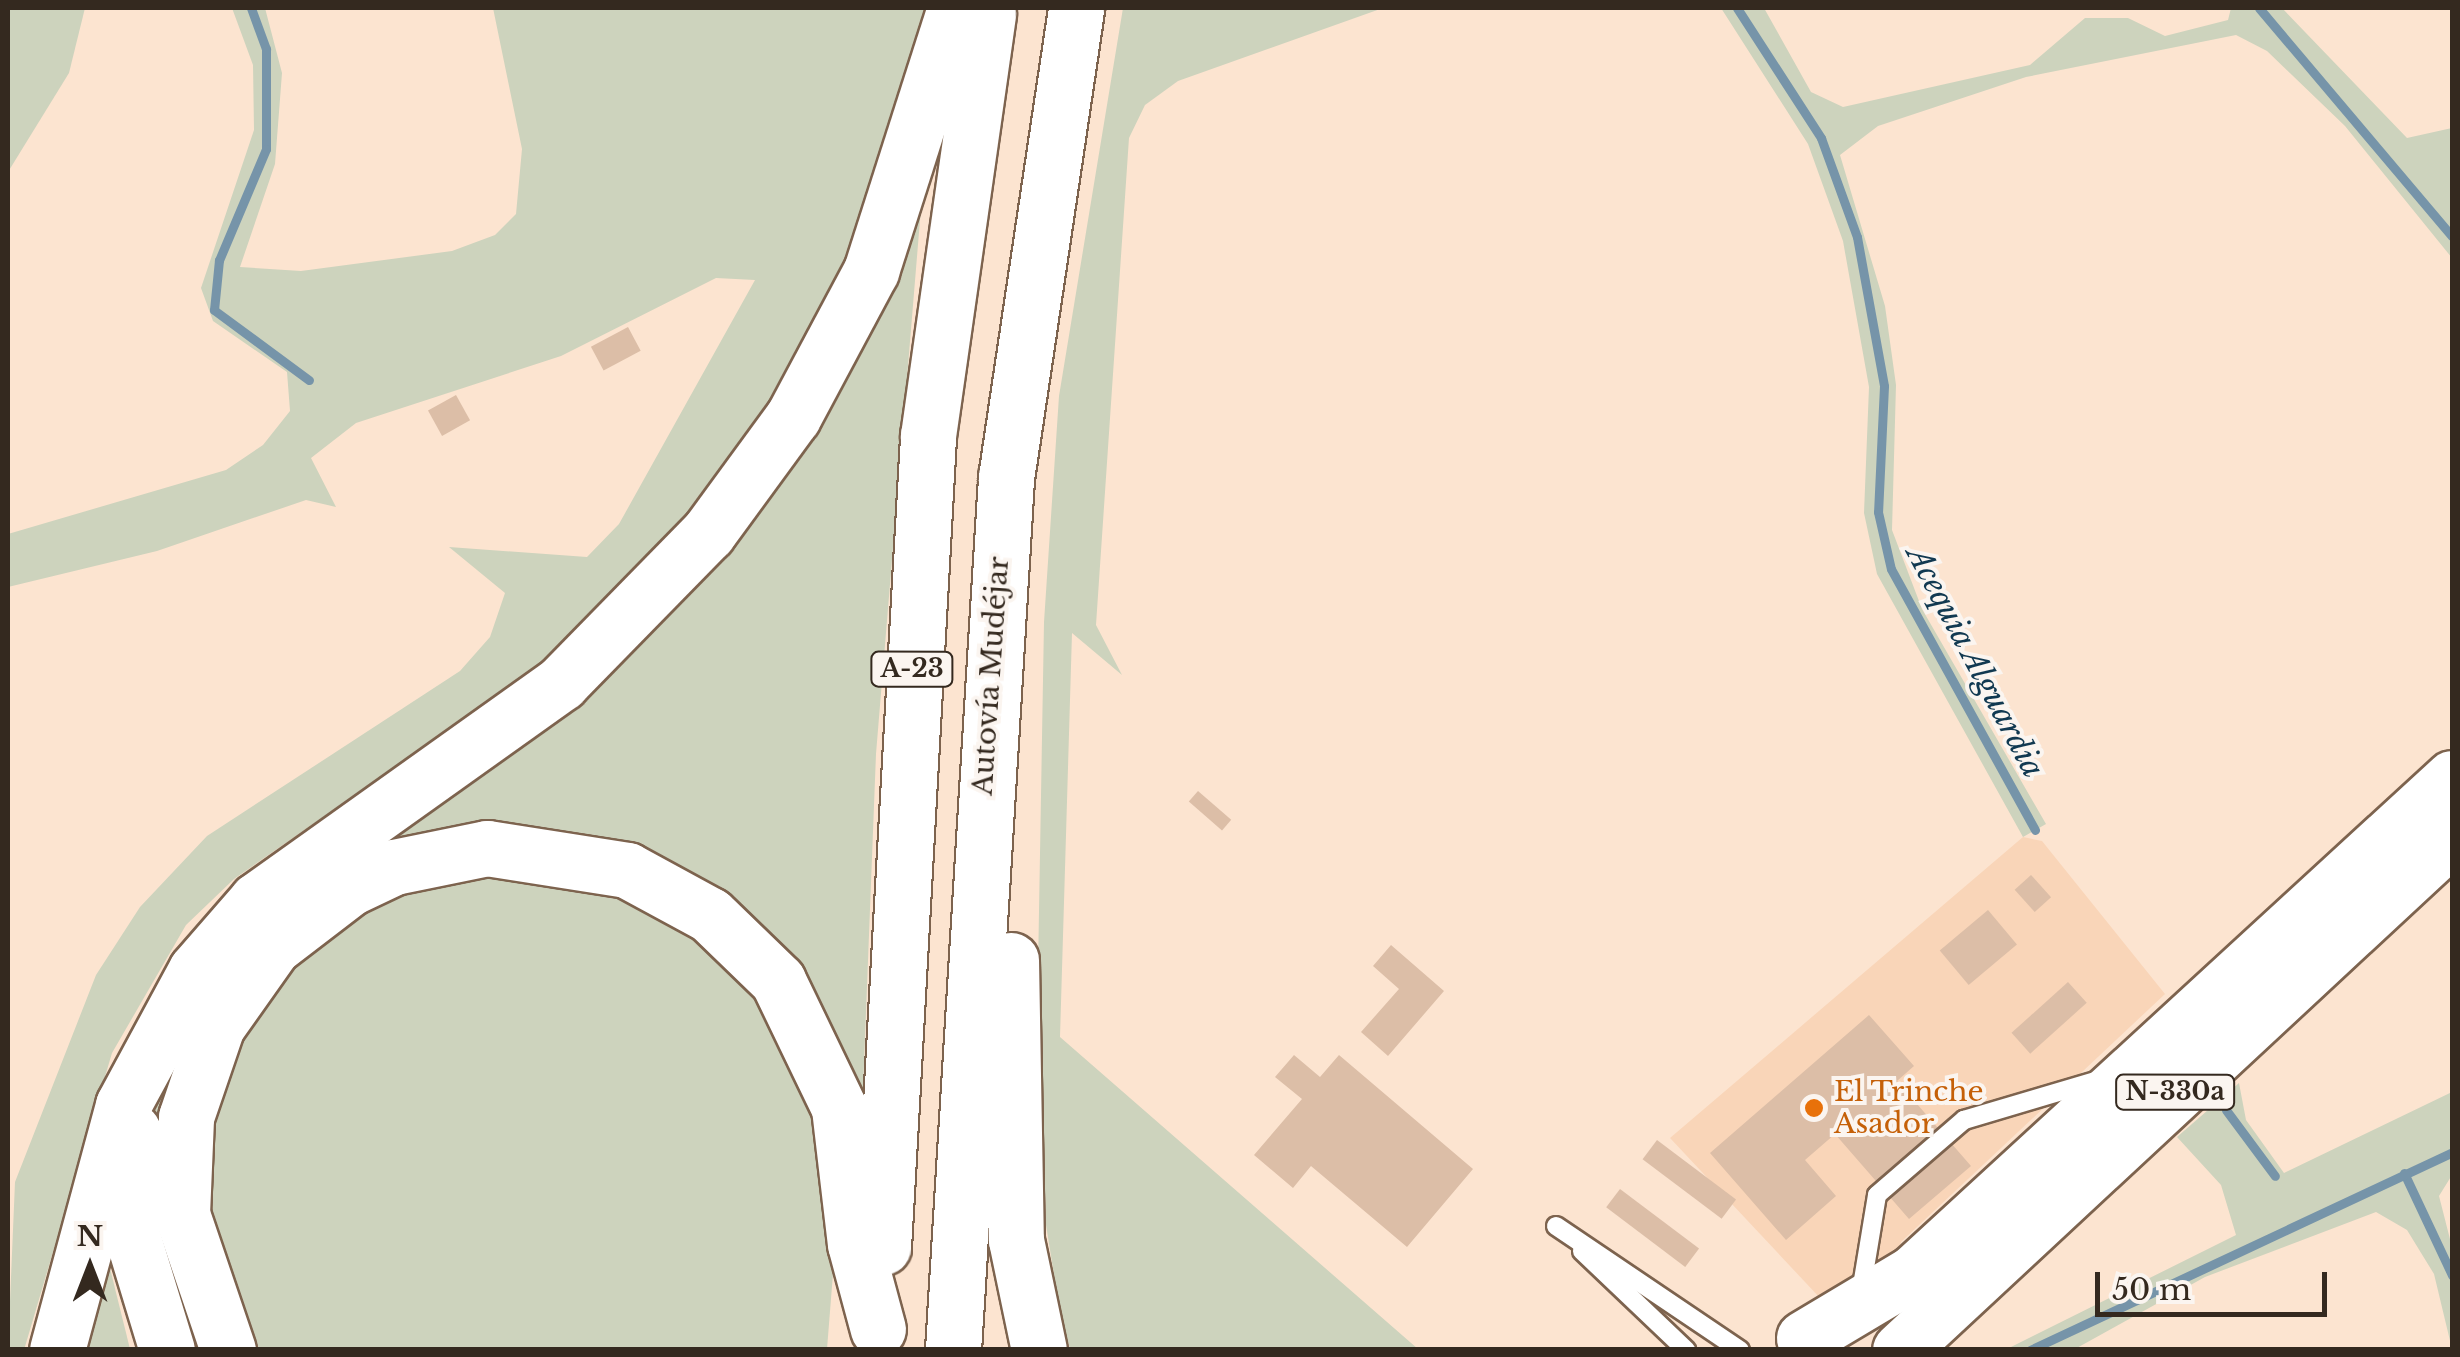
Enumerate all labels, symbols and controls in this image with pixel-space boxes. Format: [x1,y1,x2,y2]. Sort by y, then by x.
water label: Acequia Alguardia [1898,539,2052,785]
street label: Autovía Mudéjar [966,555,1016,797]
road number: A-23 [870,649,954,689]
road number: N-330a [2115,1072,2235,1112]
place label: El Trinche Asador [1834,1075,1984,1141]
marker: El Trinche Asador [1803,1097,1825,1119]
north arrow [40,1217,140,1317]
text: N [77,1219,103,1254]
scale bar [2100,1252,2332,1314]
text: 50 m [2112,1271,2191,1308]

